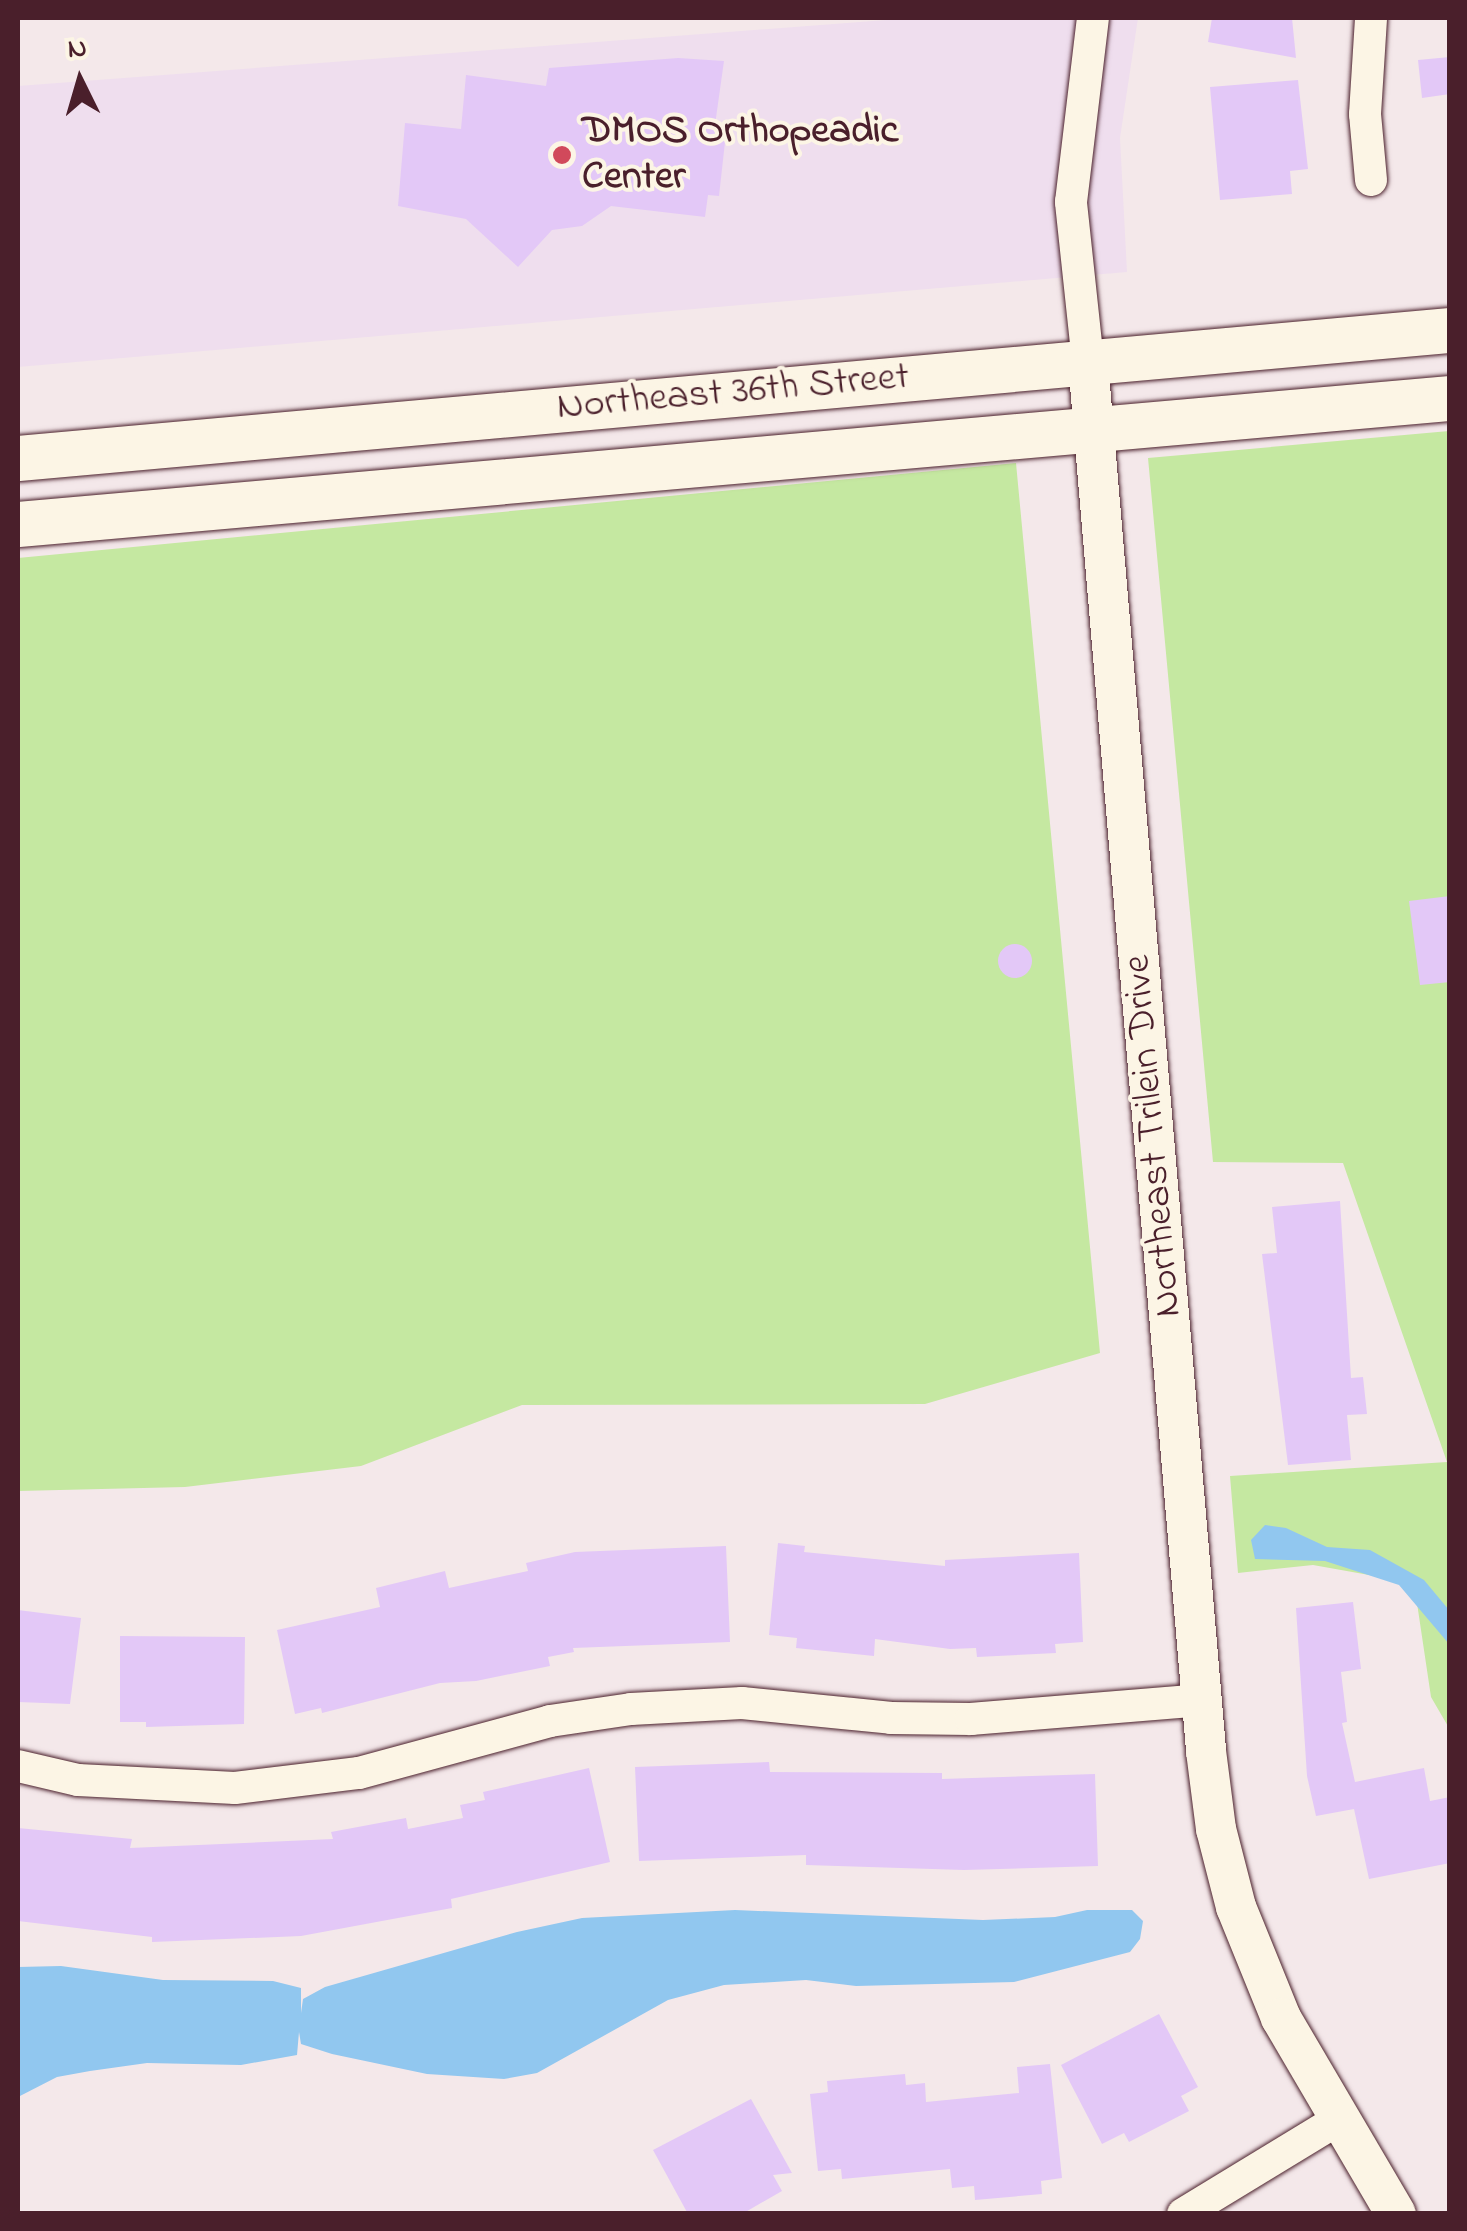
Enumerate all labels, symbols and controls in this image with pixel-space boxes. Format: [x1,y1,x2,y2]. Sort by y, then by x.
text: N [66,28,89,71]
north arrow [30,30,130,130]
place label: DMOS Orthopeadic Center [582,108,898,202]
marker: DMOS Orthopeadic Center [551,144,573,166]
street label: Northeast 36th Street [555,354,911,432]
street label: Northeast Trilein Drive [1114,953,1194,1319]

